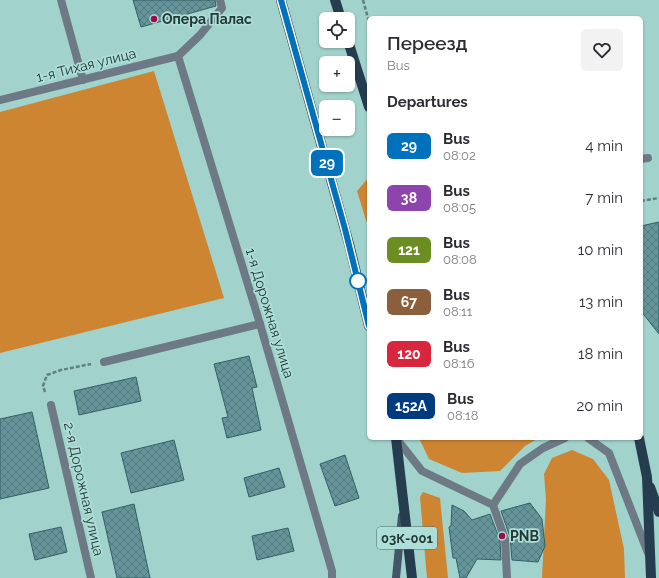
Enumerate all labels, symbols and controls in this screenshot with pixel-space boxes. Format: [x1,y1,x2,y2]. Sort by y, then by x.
place label: Опера Палас [162,11,252,27]
map controls [319,12,355,136]
button: locate [319,12,355,48]
marker: Опера Палас [149,14,159,24]
button: heart [581,29,623,71]
text: Переезд [387,32,467,54]
street label: 1-я Тихая улица [34,45,138,85]
button: + [319,56,355,92]
text: Bus [387,58,410,73]
text: Departures [387,93,468,111]
button: − [319,100,355,136]
text: Bus [443,130,470,148]
text: 4 min [585,137,623,155]
text: 29 [401,138,417,154]
text: 08:02 [443,148,476,163]
line badge: 29 [309,150,345,176]
text: 29 [319,155,335,171]
text: Bus [443,182,470,200]
text: 7 min [585,189,623,207]
text: 38 [401,190,417,206]
text: 08:05 [443,200,476,215]
text: Bus [443,234,470,252]
text: 10 min [578,241,623,259]
text: 121 [398,242,420,258]
street label: 1-я Дорожная улица [243,246,297,380]
text: 08:08 [443,252,477,267]
unlabelled marker [349,272,367,290]
text: Bus [443,286,470,304]
text: 13 min [579,293,623,311]
text: 67 [401,294,417,310]
text: 08:11 [443,304,472,319]
text: Bus [443,338,470,356]
text: 18 min [578,345,623,363]
text: 120 [397,346,421,362]
text: 08:16 [443,356,475,371]
text: Bus [447,390,474,408]
text: 20 min [576,397,623,415]
text: 152A [395,398,427,414]
text: 08:18 [447,408,478,423]
street label: 2-я Дорожная улица [61,421,107,557]
road number: 03К-001 [377,527,437,549]
place label: PNB [510,528,539,544]
marker: PNB [497,531,507,541]

